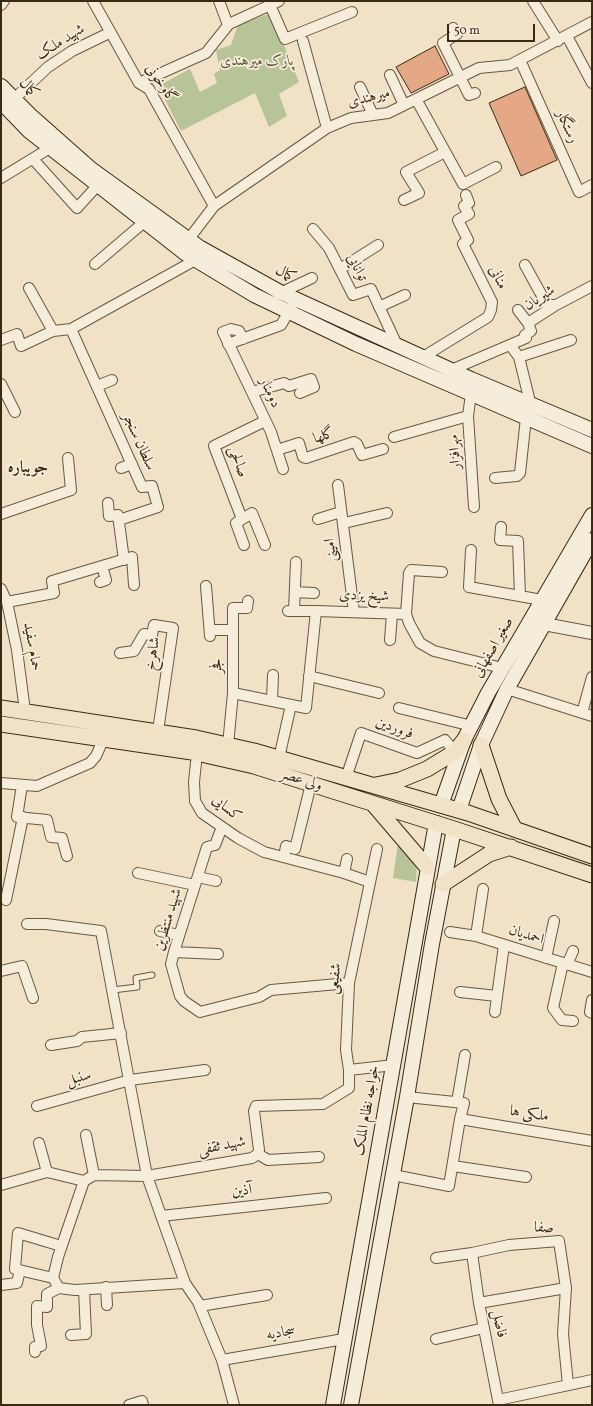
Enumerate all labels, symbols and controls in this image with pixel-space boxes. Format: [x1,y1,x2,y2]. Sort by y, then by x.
scale bar [449,16,537,42]
street label: شهید ملک [33,21,89,65]
text: 50 m [454,23,480,39]
park label: پارک میرهندی [220,53,294,71]
street label: گاوخونی [140,61,180,107]
street label: کمال [14,75,42,103]
street label: میرهندی [346,85,392,113]
street label: رستگار [551,107,581,147]
street label: توانایی [341,251,371,285]
street label: کمال [272,262,298,288]
street label: منانی [484,263,510,293]
street label: شیریان [521,282,559,316]
street label: دومنار [254,375,284,411]
street label: سلطان سنجر [117,410,159,474]
street label: گلها [311,425,337,449]
street label: مهرافزار [446,434,466,470]
street label: صالحی [223,444,251,480]
district label: جویباره [8,459,48,479]
street label: امینی [322,537,342,563]
street label: شیخ یزدی [339,587,389,607]
street label: صغیر اصفهانی [469,615,519,681]
street label: حمام سفید [18,621,44,673]
street label: شاهرخ [143,636,165,672]
street label: فجر [209,659,227,673]
street label: فروردین [373,714,415,744]
street label: ولی عصر [278,766,324,796]
street label: کسایی [208,792,244,826]
street label: شهید منتظرین [151,887,187,953]
street label: احمدیان [506,922,546,950]
street label: شفیعی [325,962,347,996]
street label: خواجه نظام الملک [351,1064,385,1158]
street label: سنبل [64,1067,94,1091]
street label: ملکی ها [508,1103,550,1127]
street label: شهید ثقفی [197,1134,247,1160]
street label: آذین [231,1182,253,1202]
street label: صفا [534,1220,554,1238]
street label: فاضل [486,1309,510,1339]
street label: سجادیه [265,1323,297,1345]

